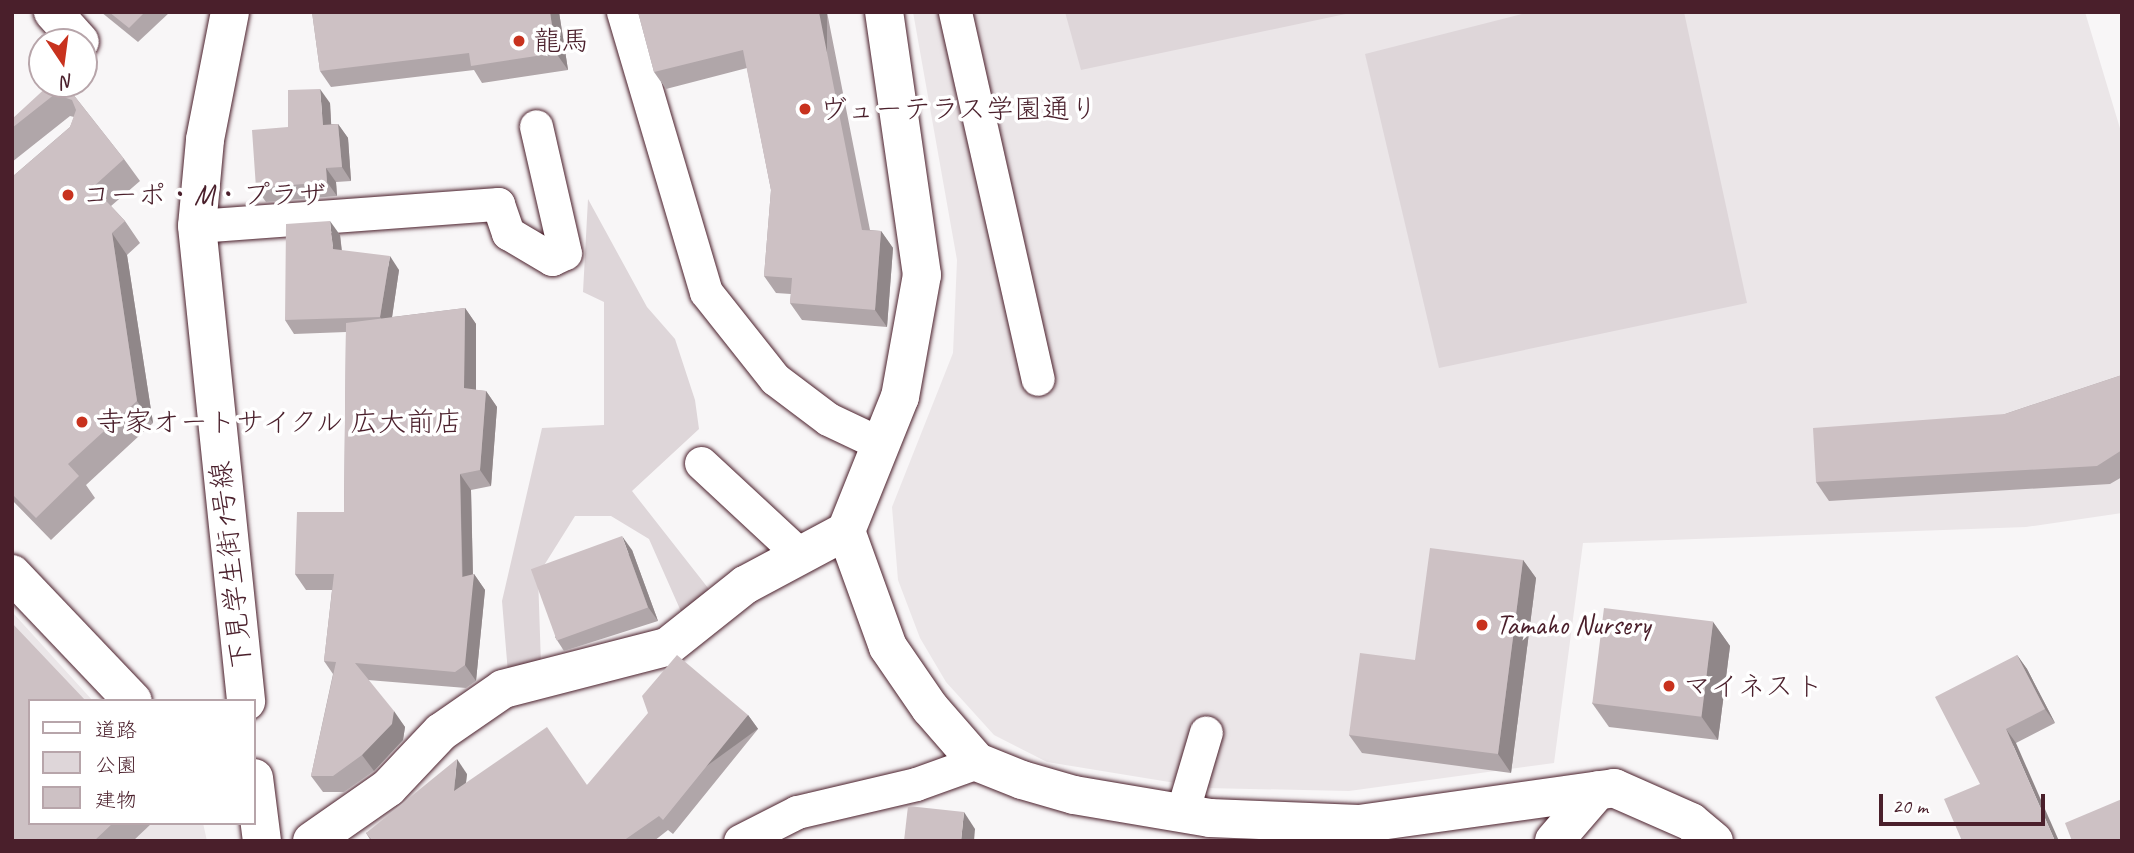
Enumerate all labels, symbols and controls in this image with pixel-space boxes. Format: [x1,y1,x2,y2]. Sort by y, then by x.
place label: 龍馬 [533,24,589,58]
north arrow [28,28,98,98]
marker: 龍馬 [511,33,527,49]
text: N [59,68,76,95]
place label: ヴューテラス学園通り [819,92,1099,126]
marker: ヴューテラス学園通り [797,101,813,117]
place label: コーポ・M・プラザ [82,178,326,212]
marker: コーポ・M・プラザ [60,187,76,203]
place label: 寺家オートサイクル 広大前店 [96,405,467,439]
marker: 寺家オートサイクル 広大前店 [74,414,90,430]
street label: 下見学生街1号線 [203,460,259,670]
place label: Tamaho Nursery [1496,608,1650,642]
marker: Tamaho Nursery [1474,617,1490,633]
place label: マイネスト [1683,669,1823,703]
marker: マイネスト [1661,678,1677,694]
legend [28,699,256,825]
text: 道路 [95,717,137,743]
text: 公園 [95,752,137,778]
scale bar [1882,780,2048,824]
text: 建物 [95,787,137,813]
text: 20 m [1892,793,1928,819]

